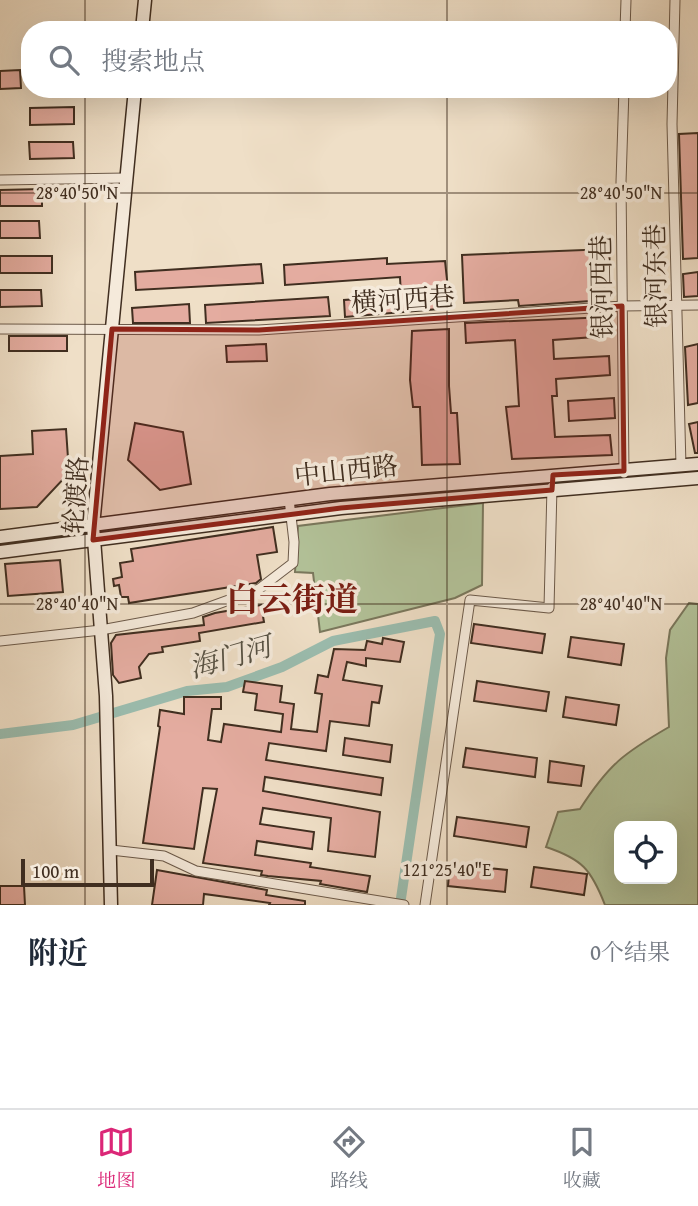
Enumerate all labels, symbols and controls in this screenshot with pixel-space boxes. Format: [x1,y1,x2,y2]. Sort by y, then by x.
search box [21,21,677,98]
icon: search [45,41,83,79]
text: 搜索地点 [101,41,205,80]
text: 28°40'50"N [36,179,119,206]
text: 28°40'50"N [580,179,663,206]
street label: 银河东巷 [635,224,675,328]
street label: 银河西巷 [581,235,621,339]
street label: 横河西巷 [350,276,456,322]
street label: 中山西路 [292,445,400,495]
street label: 轮渡路 [53,455,97,535]
district label: 白云街道 [226,575,358,623]
text: 28°40'40"N [36,590,119,617]
text: 28°40'40"N [580,590,663,617]
water label: 海门河 [184,623,281,687]
map controls [614,821,677,884]
button: locate [614,821,677,884]
scale bar [21,856,154,888]
text: 121°25'40"E [403,856,491,883]
text: 100 m [32,857,79,885]
text: 附近 [28,930,88,974]
text: 0个结果 [590,935,670,968]
tab: 地图 [97,1123,135,1194]
tab: 路线 [330,1123,368,1194]
tab: 收藏 [563,1123,601,1194]

